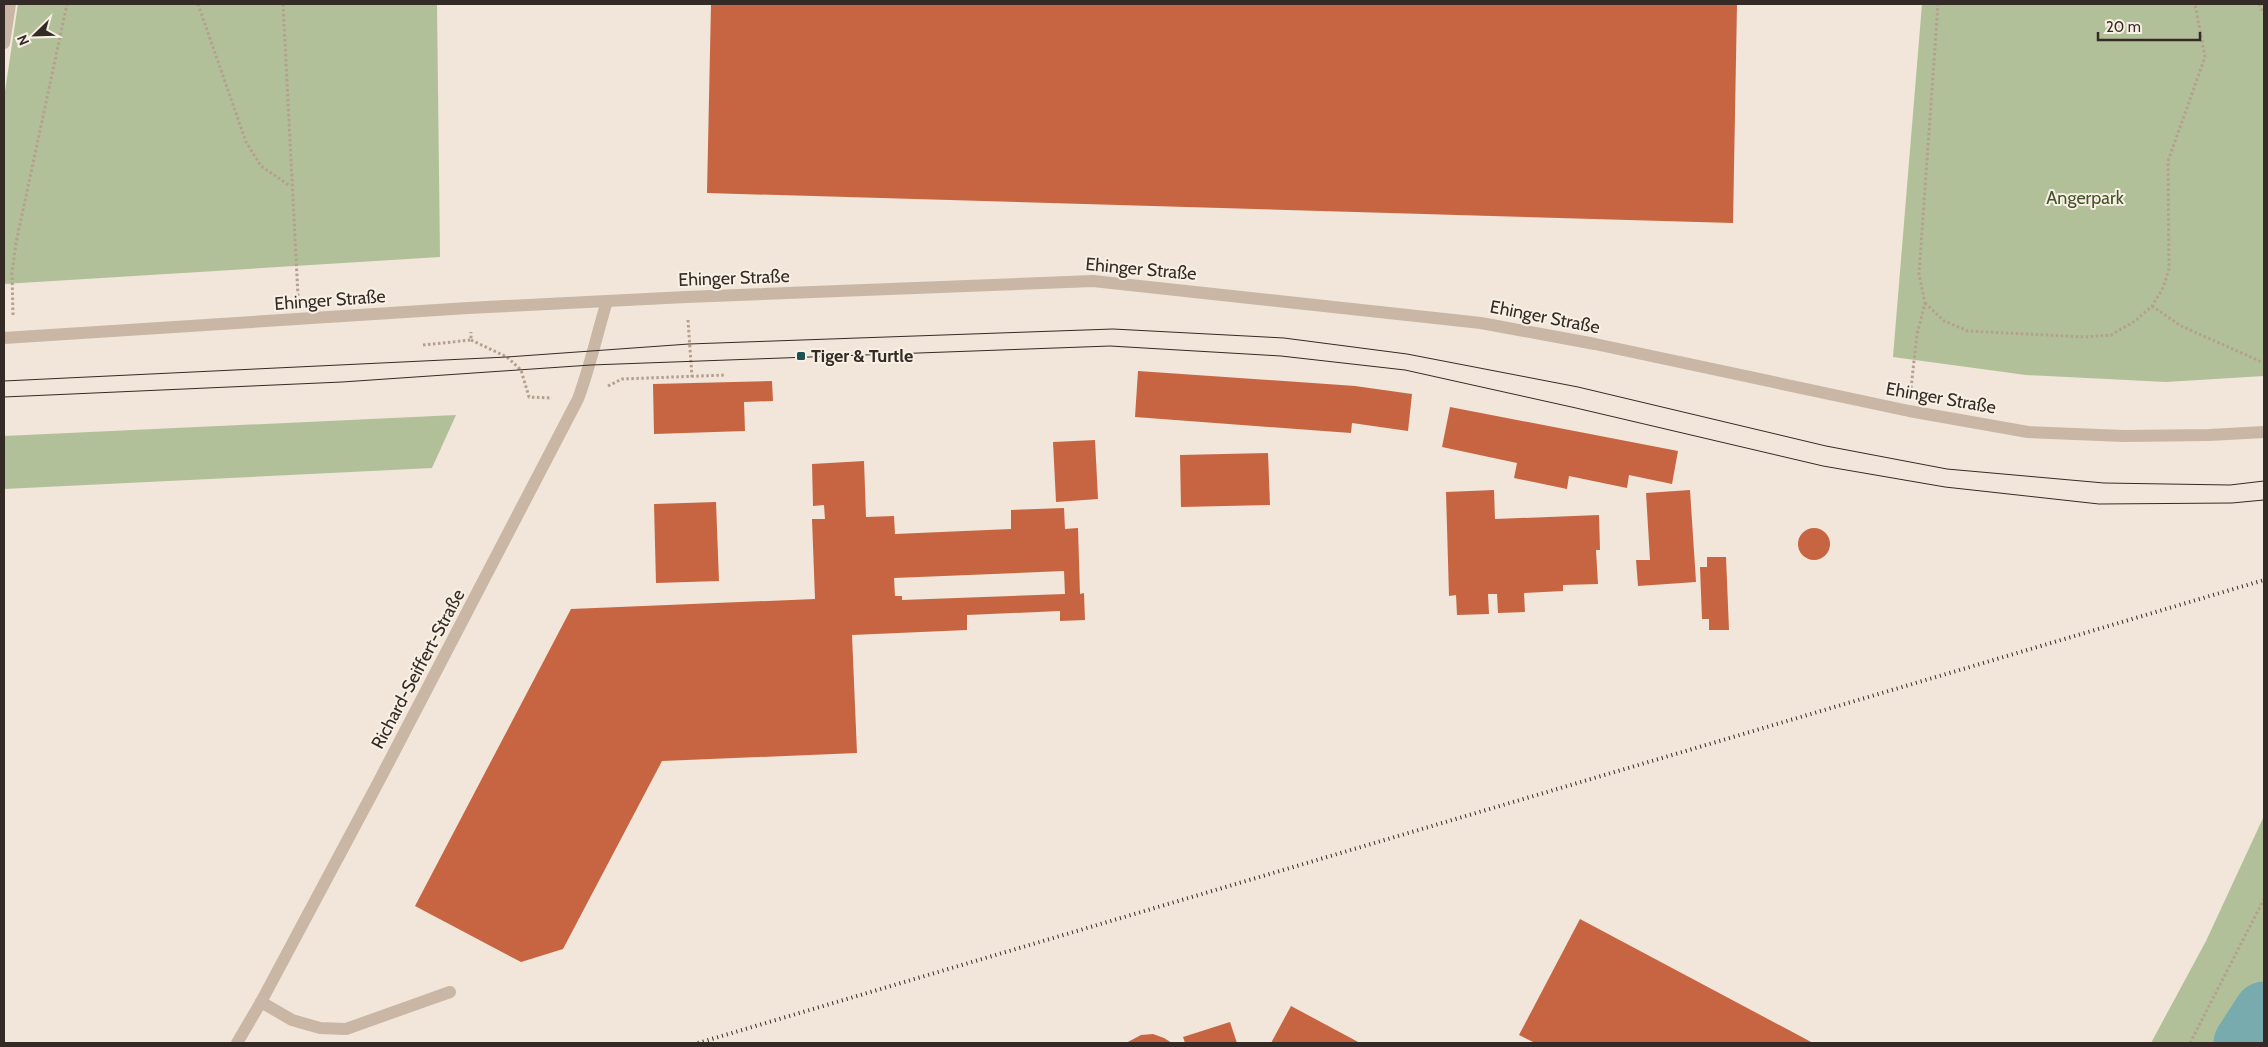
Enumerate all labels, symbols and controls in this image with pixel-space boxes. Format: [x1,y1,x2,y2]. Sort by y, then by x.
north arrow [10,10,60,60]
scale bar [2098,10,2200,42]
text: 20 m [2106,18,2141,36]
text: N [13,32,33,48]
park label: Angerpark [2046,187,2125,209]
street label: Ehinger Straße [1084,253,1198,285]
street label: Ehinger Straße [678,265,790,291]
street label: Ehinger Straße [274,285,386,315]
street label: Ehinger Straße [1488,296,1602,338]
place label: Tiger & Turtle [811,345,913,367]
marker: Tiger & Turtle [795,350,807,362]
street label: Ehinger Straße [1884,377,1998,419]
street label: Richard-Seiffert-Straße [367,585,469,753]

